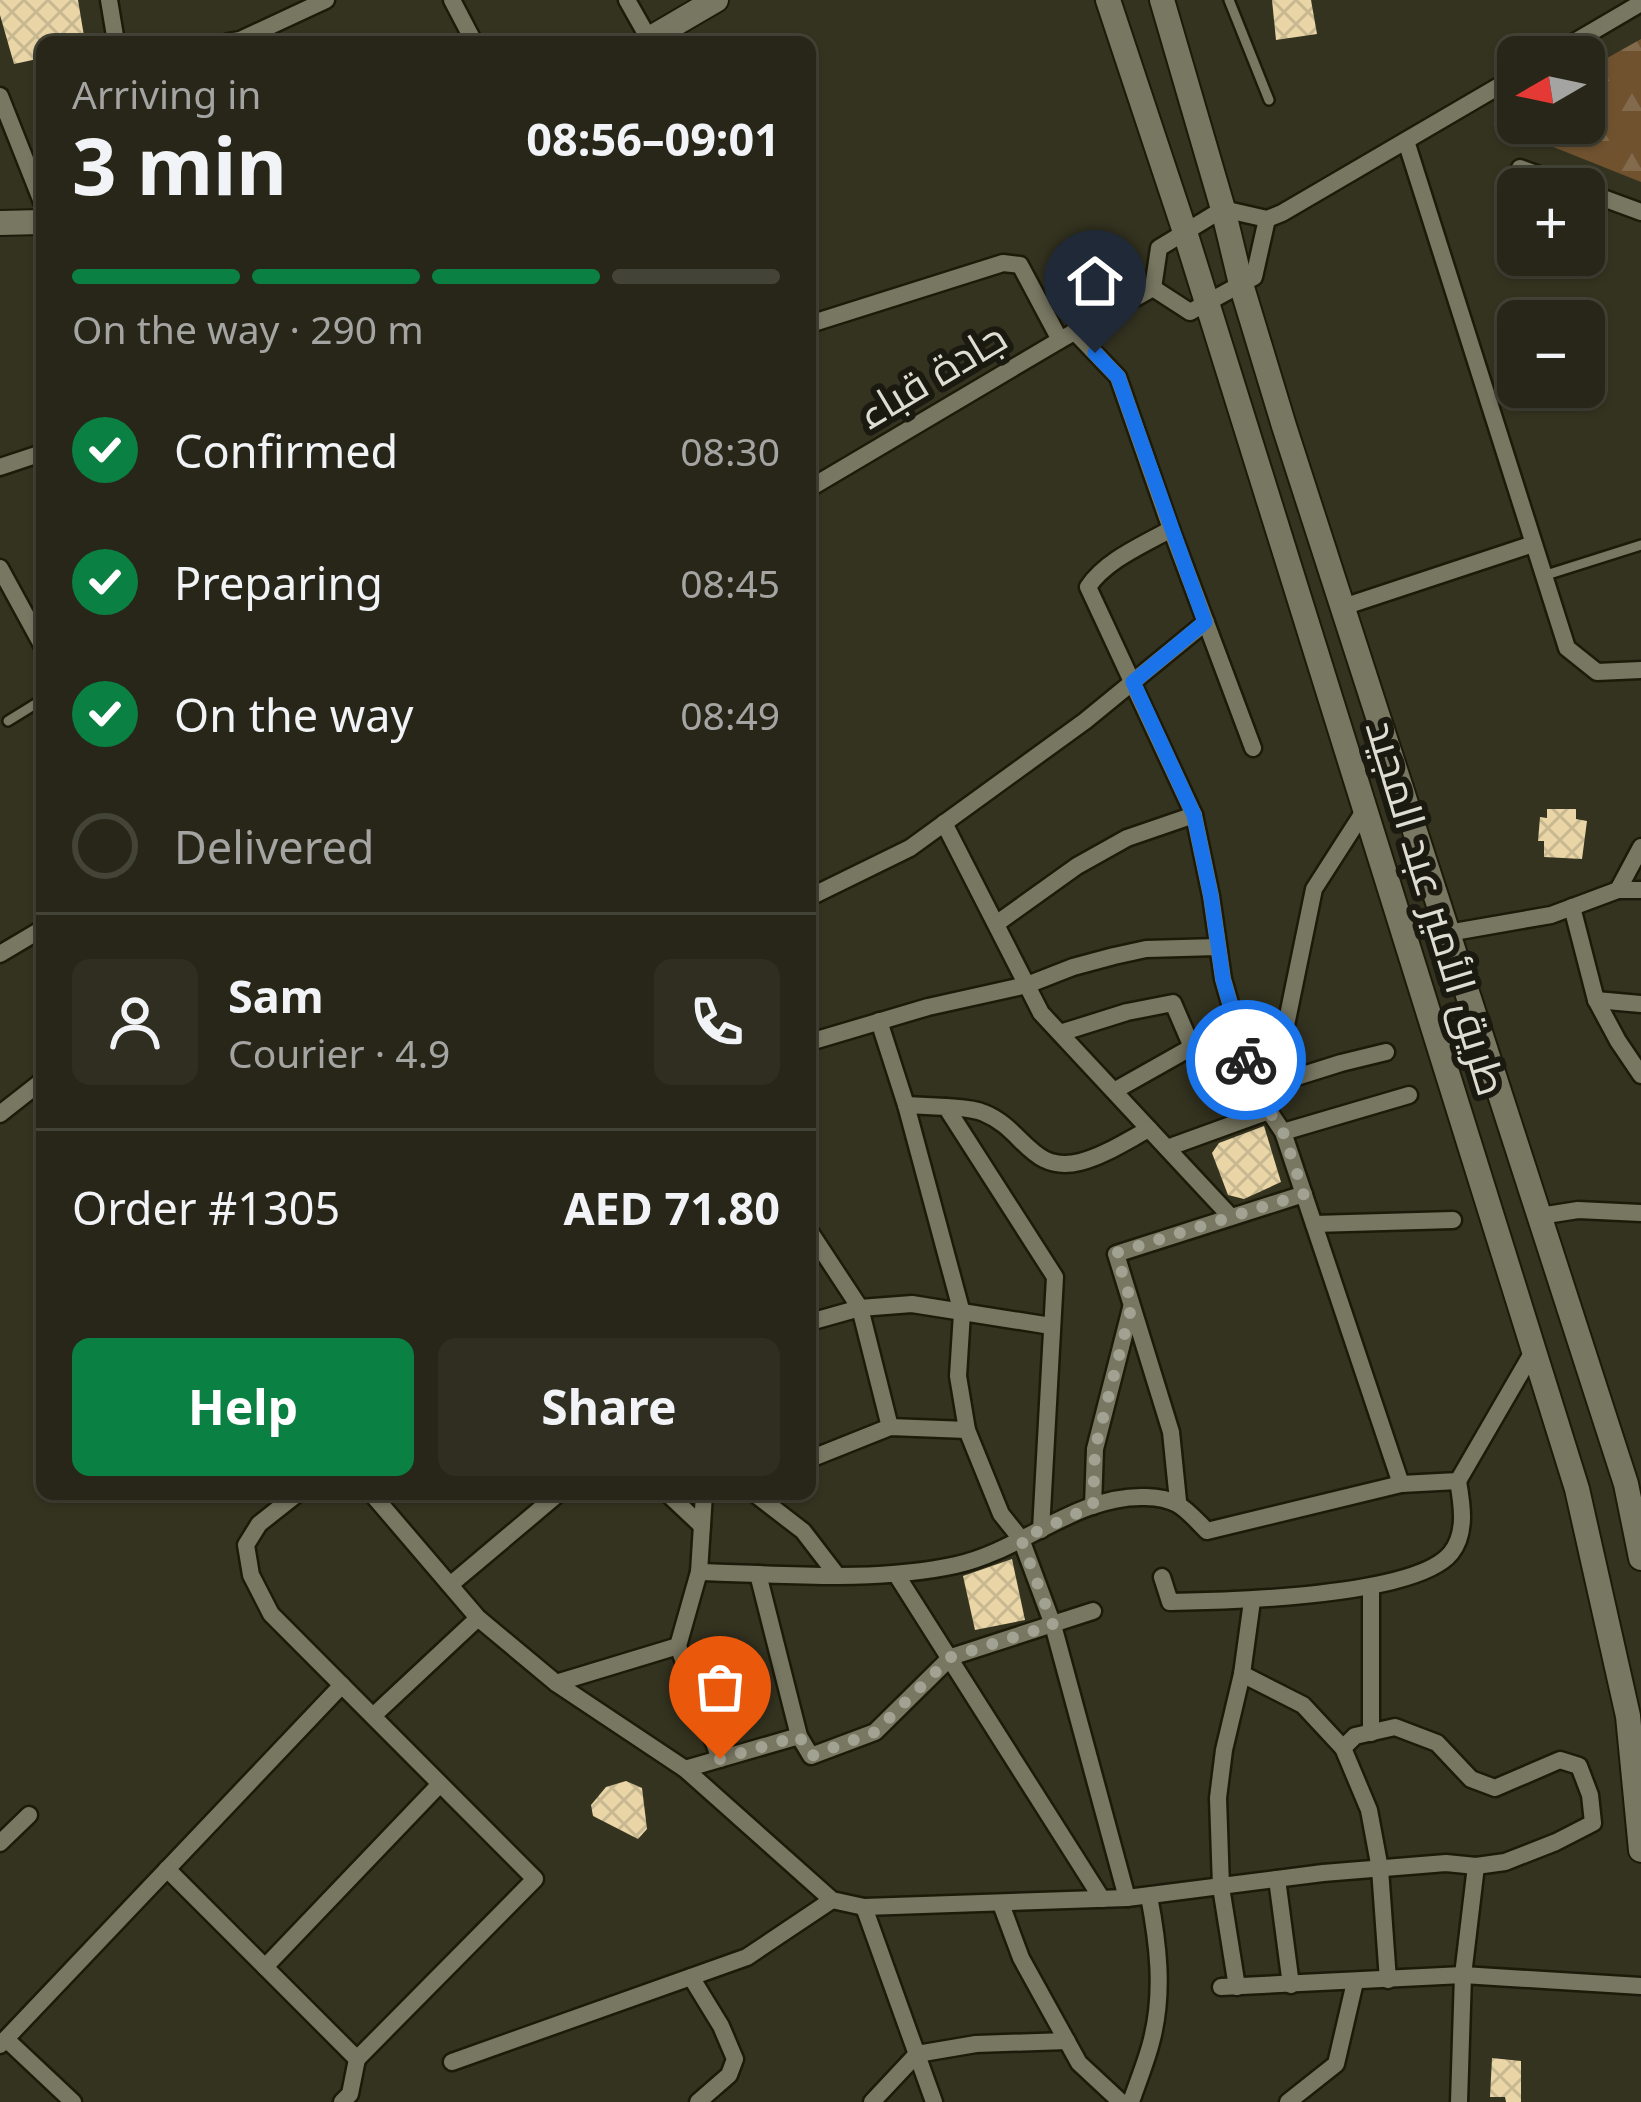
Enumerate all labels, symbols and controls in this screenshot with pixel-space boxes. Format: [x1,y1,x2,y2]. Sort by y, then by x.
north arrow [1497,36,1605,144]
map controls [1497,36,1605,408]
text: Arriving in [72,67,261,120]
text: 08:56–09:01 [526,108,780,169]
text: 3 min [72,112,287,218]
button: + [1497,168,1605,276]
pin [1044,230,1146,353]
icon: home [1062,248,1128,314]
button: − [1497,300,1605,408]
text: On the way · 290 m [72,302,424,355]
street label: جادة قباء [846,307,1016,441]
icon: check [72,417,138,483]
text: Confirmed [174,420,398,481]
text: 08:30 [680,424,780,477]
icon: check [72,549,138,615]
text: Preparing [174,552,383,613]
text: 08:45 [680,556,780,609]
icon: check [72,681,138,747]
text: On the way [174,684,413,745]
text: 08:49 [680,688,780,741]
street label: طريق الأمير عبد المجيد [1354,712,1522,1102]
text: Delivered [174,816,374,877]
button: person [72,959,198,1085]
button: phone [654,959,780,1085]
text: Sam [228,965,324,1026]
courier [1186,1000,1306,1120]
text: Courier · 4.9 [228,1026,450,1079]
icon: bike [1213,1027,1279,1093]
text: Order #1305 [72,1177,340,1238]
text: AED 71.80 [563,1177,780,1238]
button: Help [72,1338,414,1476]
button: Share [438,1338,780,1476]
pin [669,1636,771,1759]
icon: bag [687,1654,753,1720]

